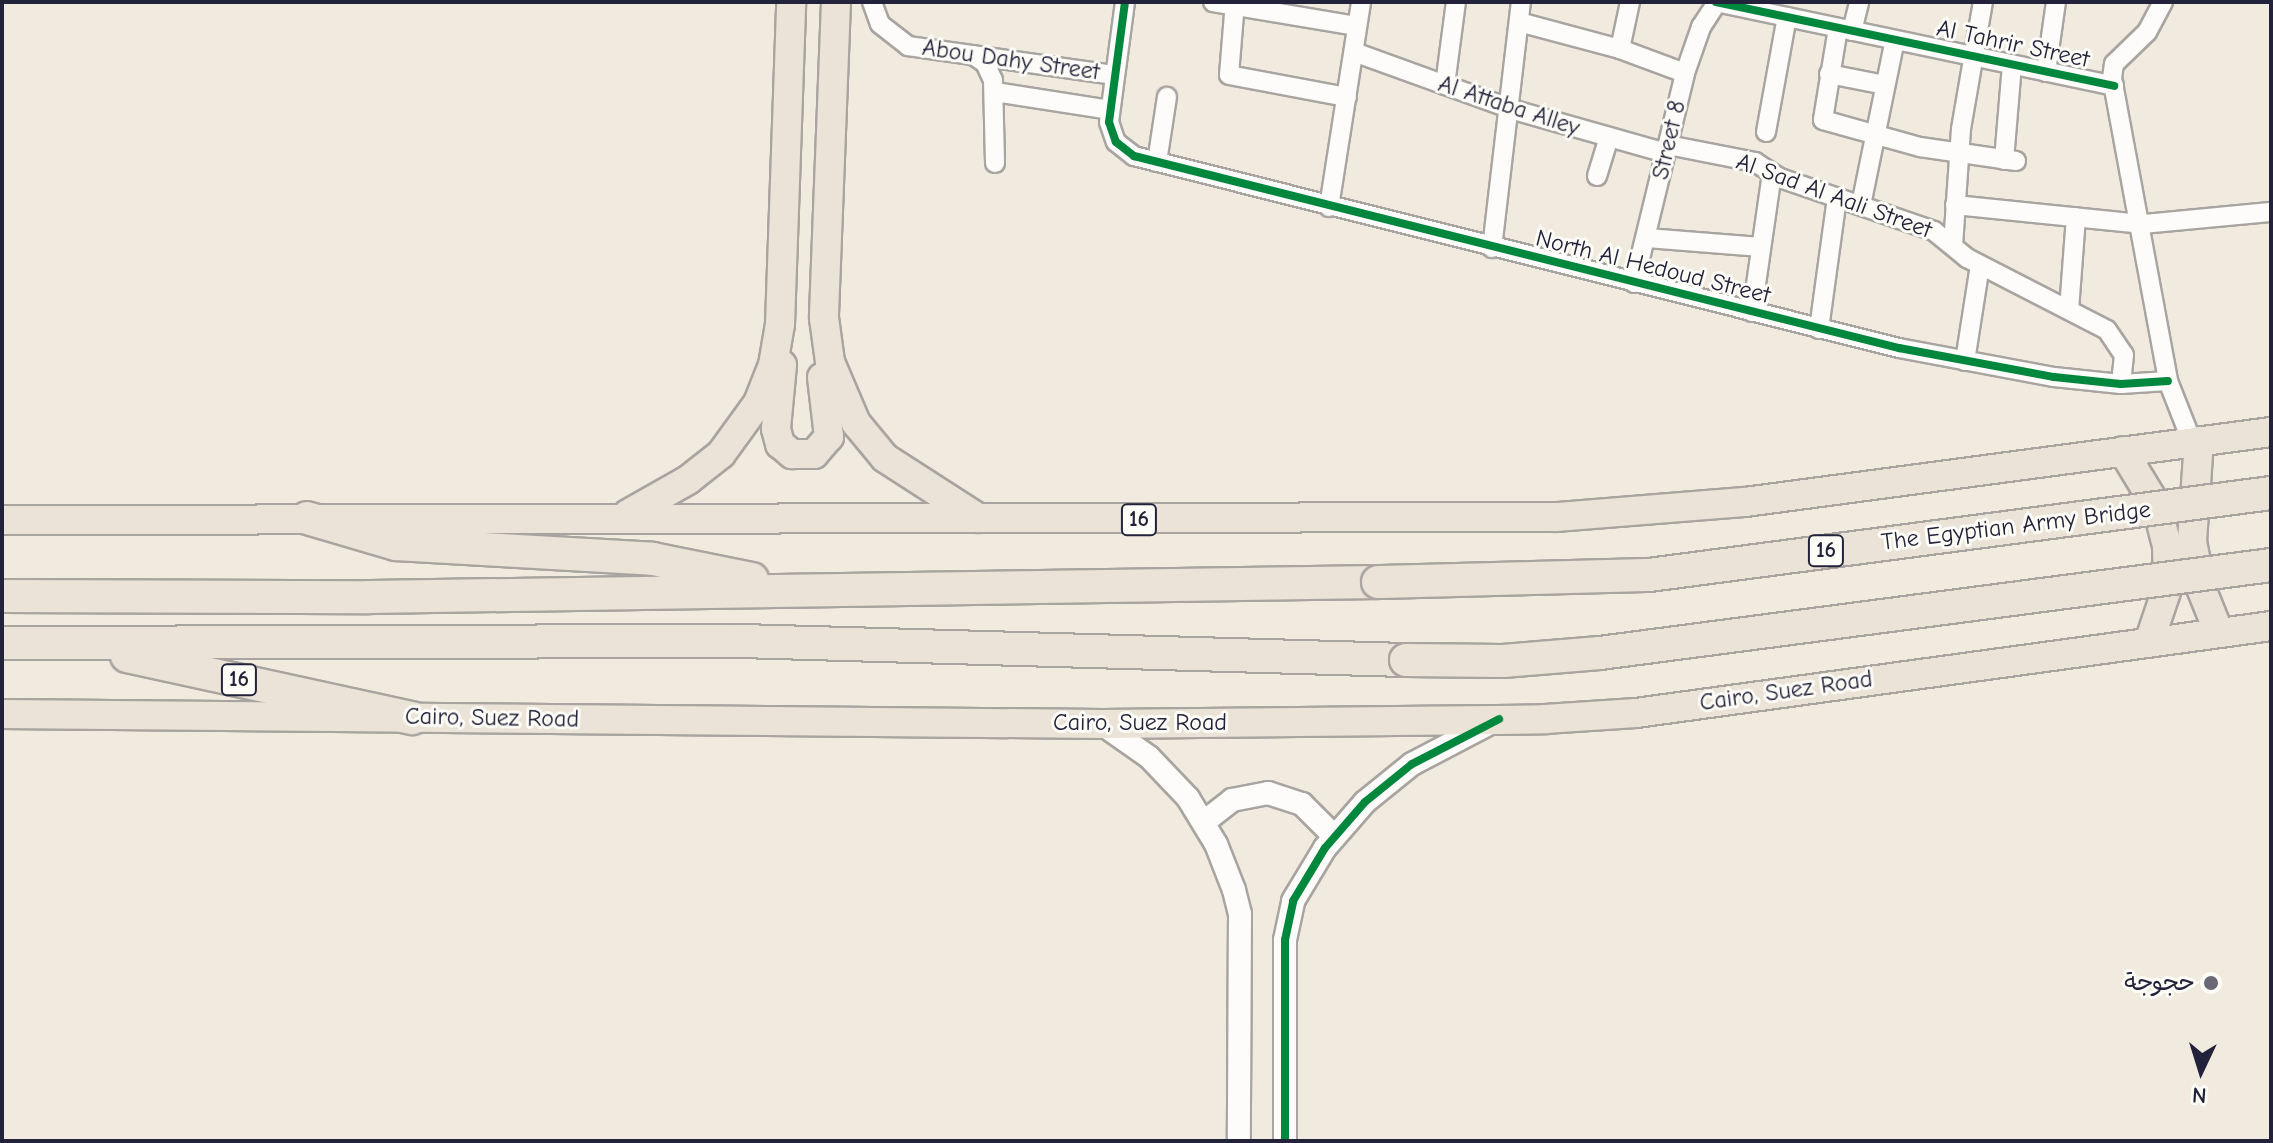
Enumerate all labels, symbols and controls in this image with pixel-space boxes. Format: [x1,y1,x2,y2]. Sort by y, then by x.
street label: Al Tahrir Street [1934,14,2092,74]
street label: Abou Dahy Street [920,33,1102,87]
street label: Al Attaba Alley [1435,70,1583,142]
street label: Street 8 [1646,98,1692,182]
street label: Al Sad Al Aali Street [1732,147,1936,245]
street label: North Al Hedoud Street [1533,224,1773,310]
street label: The Egyptian Army Bridge [1880,495,2152,557]
road number: 16 [1119,502,1159,538]
road number: 16 [1806,533,1846,569]
road number: 16 [219,662,259,698]
street label: Cairo, Suez Road [1698,665,1874,717]
street label: Cairo, Suez Road [405,702,579,734]
street label: Cairo, Suez Road [1053,709,1227,737]
place label: حجوجة [2124,969,2195,997]
marker: حجوجة [2202,974,2220,992]
north arrow [2161,1031,2241,1111]
text: N [2191,1081,2207,1108]

